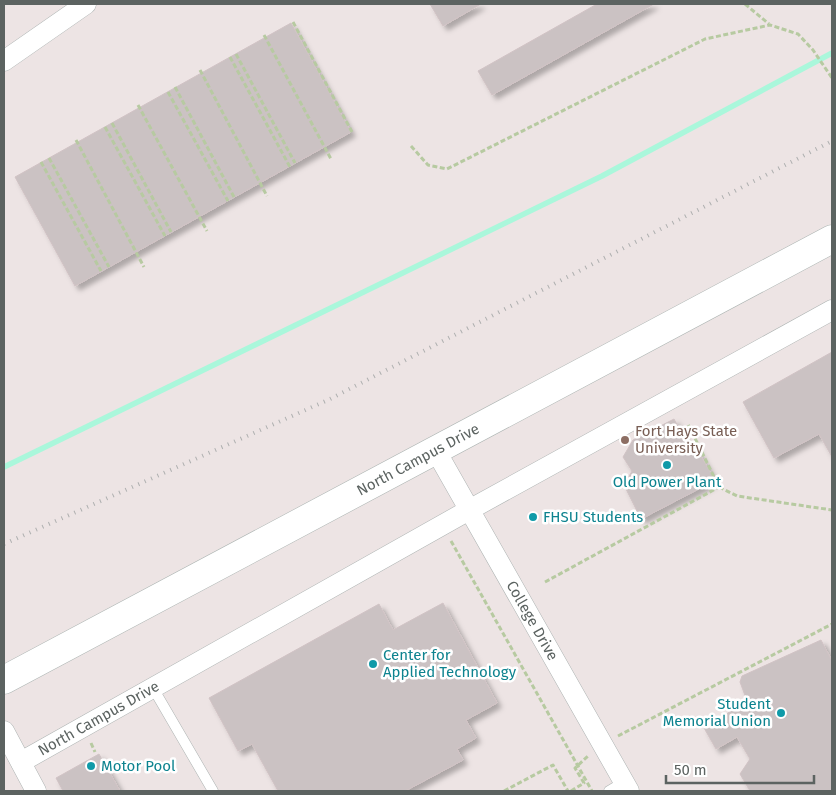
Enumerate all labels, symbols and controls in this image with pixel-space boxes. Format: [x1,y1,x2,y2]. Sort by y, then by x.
street label: North Campus Drive [354,420,482,499]
place label: Fort Hays State University [635,422,737,457]
marker: Fort Hays State University [619,434,631,446]
marker: Old Power Plant [661,459,673,471]
place label: Old Power Plant [613,473,722,491]
place label: FHSU Students [543,508,643,526]
marker: FHSU Students [527,511,539,523]
street label: College Drive [503,578,562,664]
place label: Center for Applied Technology [383,646,517,681]
marker: Center for Applied Technology [367,658,379,670]
street label: North Campus Drive [35,677,162,760]
place label: Student Memorial Union [663,695,772,730]
marker: Student Memorial Union [775,707,787,719]
scale bar [666,752,814,784]
place label: Motor Pool [101,757,176,775]
marker: Motor Pool [85,760,97,772]
text: 50 m [674,761,707,779]

